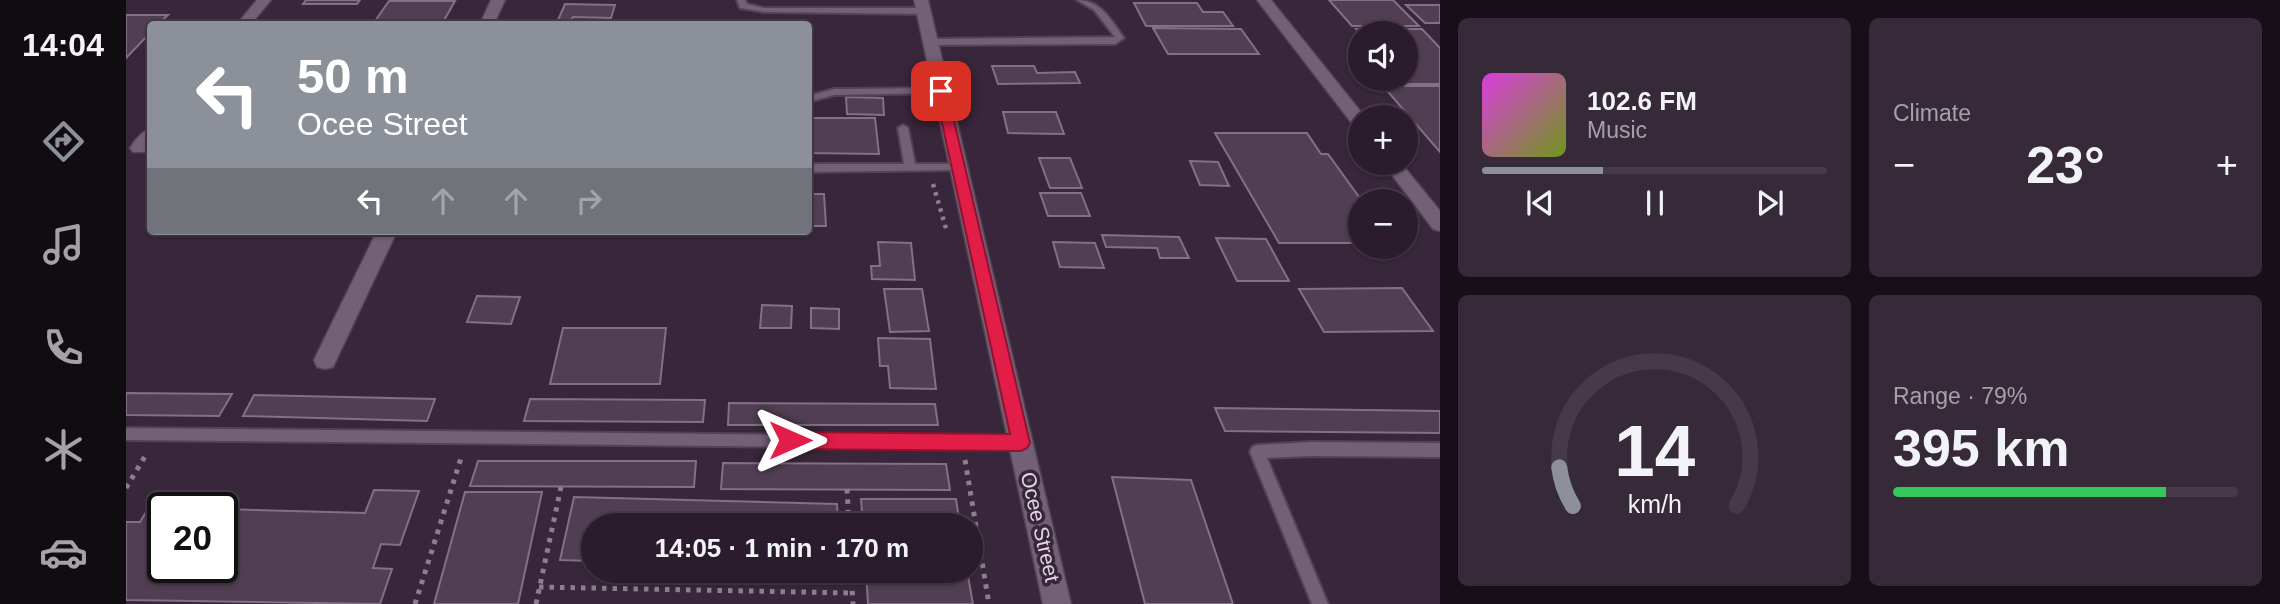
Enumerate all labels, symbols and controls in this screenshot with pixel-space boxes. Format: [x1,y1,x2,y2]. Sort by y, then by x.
map controls [1348,21,1418,259]
button: sound [1348,21,1418,91]
text: 14:04 [22,27,104,63]
icon: left [182,49,273,140]
text: 50 m [297,49,409,103]
pin [911,61,971,121]
icon: arrive [922,72,960,110]
text: 102.6 FM [1587,86,1697,116]
text: Climate [1893,100,1971,126]
button: + [1348,105,1418,175]
text: Ocee Street [297,106,468,142]
icon: directions [39,117,88,166]
text: Music [1587,117,1647,143]
text: 23° [2026,136,2105,194]
text: − [1893,144,1915,186]
text: + [2216,144,2238,186]
icon: left [351,182,389,220]
icon: ahead [424,182,462,220]
icon: ahead [497,182,535,220]
icon: right [570,182,608,220]
icon: previous [1521,184,1559,222]
icon: pause [1636,184,1674,222]
icon: next [1751,184,1789,222]
button: − [1348,189,1418,259]
icon: music [39,220,88,269]
icon: phone [39,323,88,372]
text: Range · 79% [1893,383,2027,409]
position arrow [753,403,827,477]
text: 14 [1614,411,1695,492]
text: 395 km [1893,419,2069,477]
icon: climate [39,425,88,474]
street label: Ocee Street [1017,470,1064,584]
text: km/h [1627,490,1682,518]
speed limit sign: 20 [147,492,238,583]
icon: car [39,528,88,577]
text: 14:05 · 1 min · 170 m [655,533,909,563]

